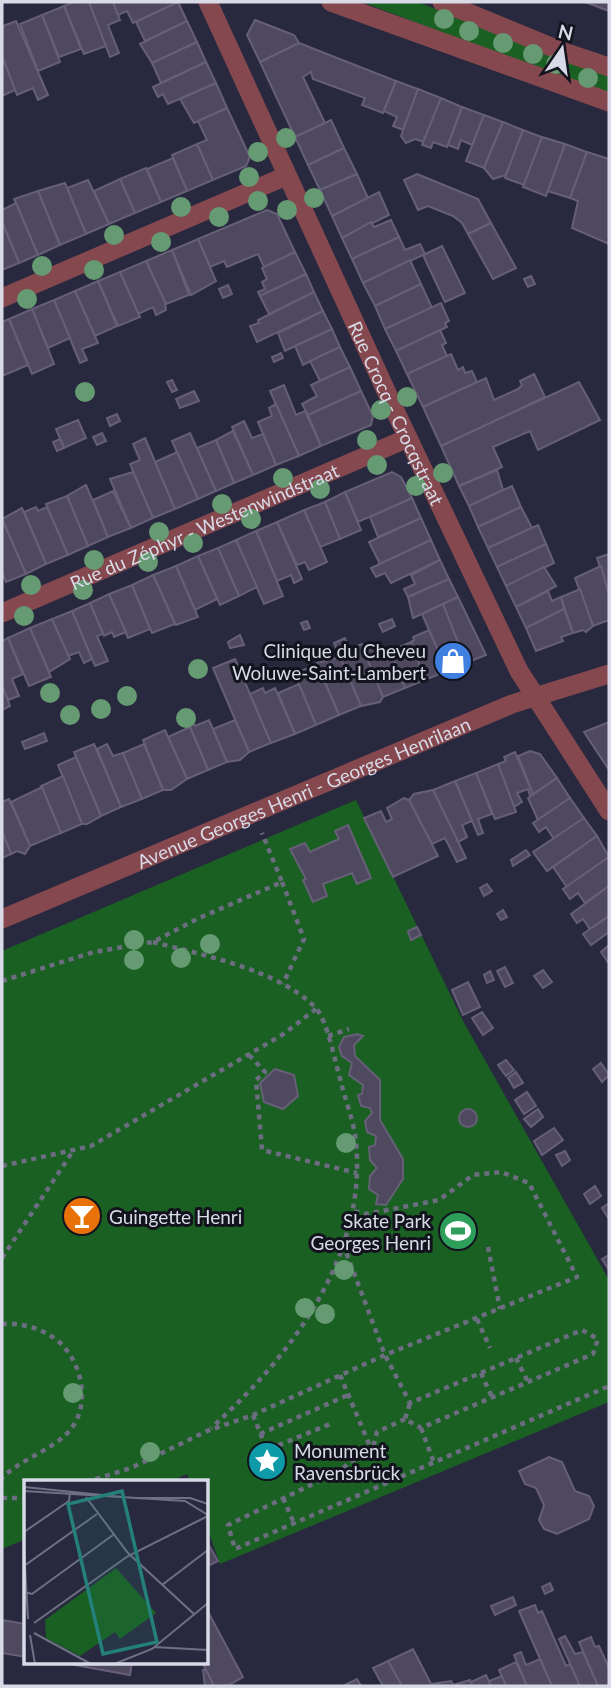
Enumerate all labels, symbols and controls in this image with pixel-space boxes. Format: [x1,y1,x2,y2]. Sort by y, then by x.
north arrow [527,14,597,84]
text: N [556,19,576,45]
street label: Rue Crocq - Crocqstraat [344,317,450,509]
street label: Rue du Zéphyr - Westenwindstraat [66,458,342,594]
place label: Clinique du Cheveu Woluwe-Saint-Lambert [232,639,426,684]
shop icon: Clinique du Cheveu Woluwe-Saint-Lambert [432,640,474,682]
street label: Avenue Georges Henri - Georges Henrilaan [133,712,474,872]
bar icon: Guingette Henri [61,1195,103,1237]
place label: Guingette Henri [109,1205,242,1228]
place label: Skate Park Georges Henri [311,1209,431,1254]
sports icon: Skate Park Georges Henri [437,1210,479,1252]
place label: Monument Ravensbrück [294,1439,401,1484]
place icon: Monument Ravensbrück [246,1440,288,1482]
inset map [24,1480,208,1664]

